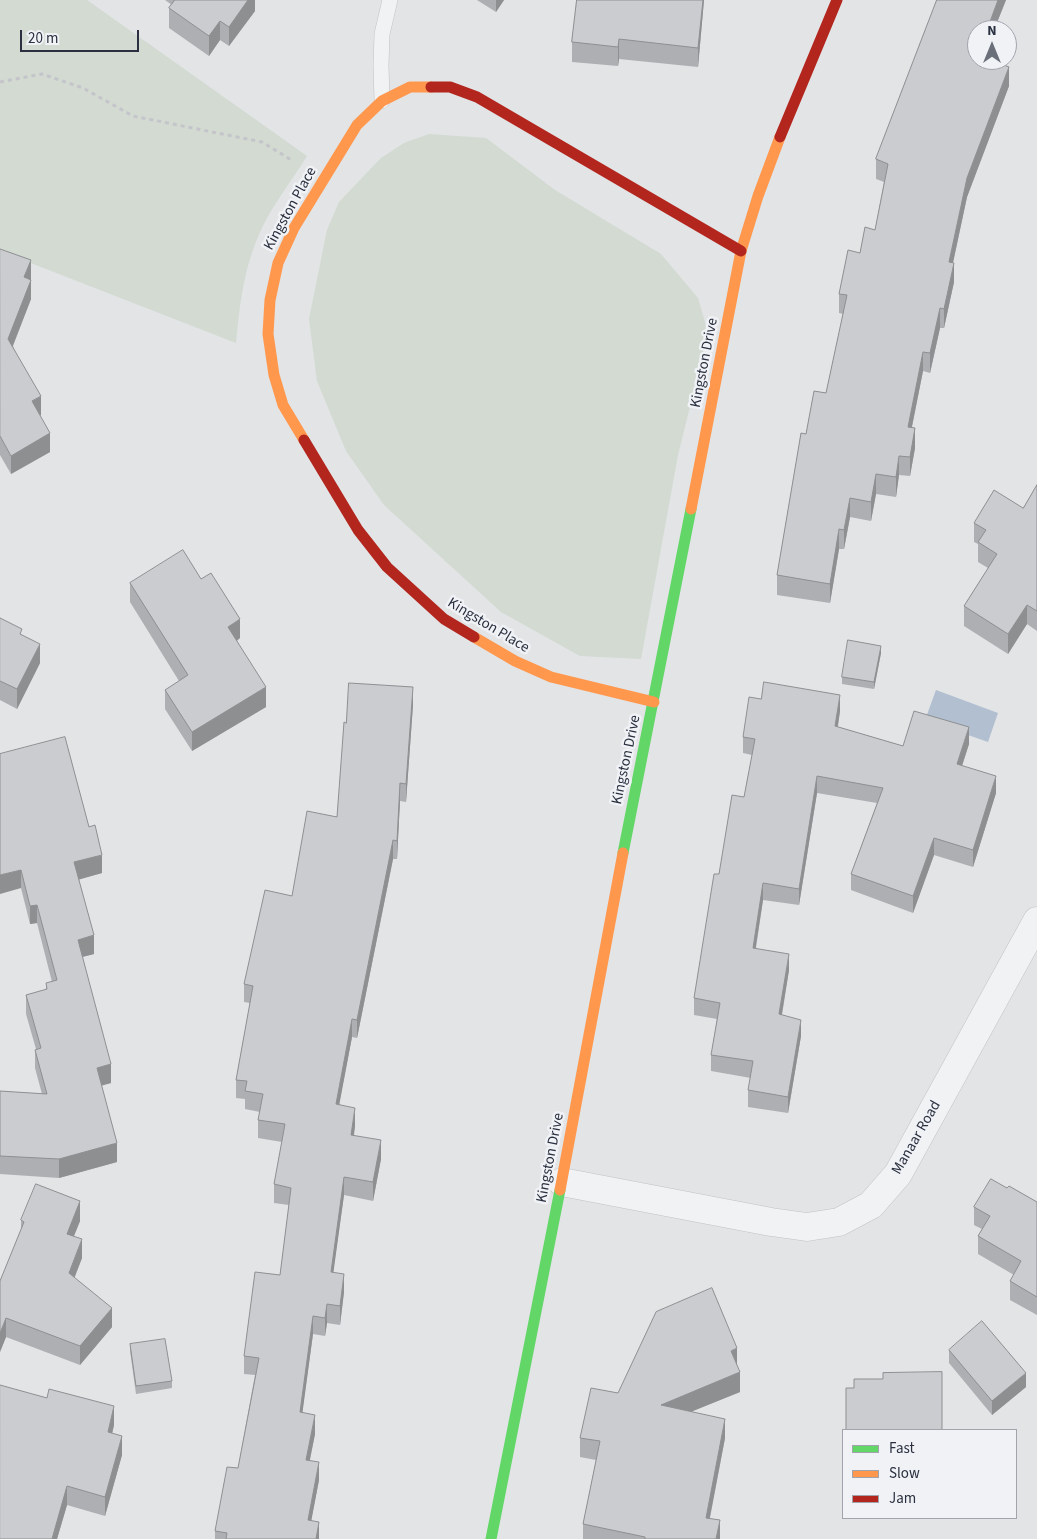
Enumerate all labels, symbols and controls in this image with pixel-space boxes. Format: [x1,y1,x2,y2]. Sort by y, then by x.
scale bar [22,20,141,52]
north arrow [967,20,1017,70]
text: N [987,21,997,41]
text: 20 m [28,28,58,49]
street label: Kingston Place [261,164,321,254]
street label: Kingston Drive [687,317,723,409]
street label: Kingston Place [444,595,532,657]
street label: Kingston Drive [609,714,645,806]
street label: Manaar Road [889,1098,945,1178]
street label: Kingston Drive [533,1112,569,1204]
legend [842,1429,1017,1519]
text: Fast [889,1438,915,1459]
text: Slow [889,1463,920,1484]
text: Jam [889,1488,916,1509]

